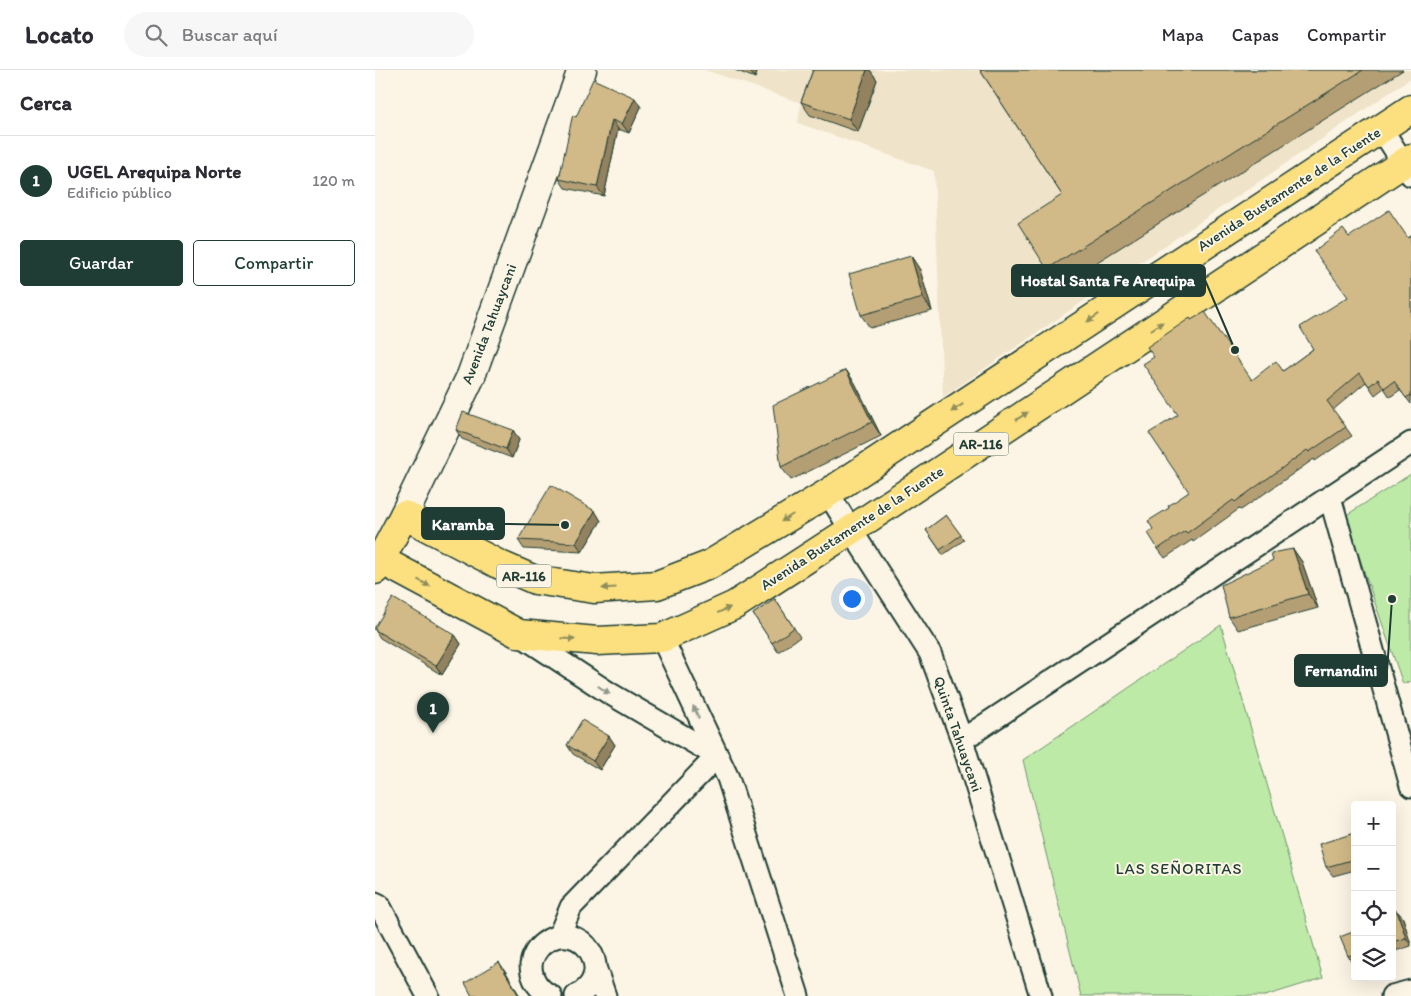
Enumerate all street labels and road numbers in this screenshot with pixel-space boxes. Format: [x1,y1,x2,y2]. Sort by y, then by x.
street label: Avenida Bustamente de la Fuente [1194,123,1384,255]
street label: Avenida Tahuaycani [458,261,520,387]
road number: AR-116 [953,432,1009,456]
street label: Avenida Bustamente de la Fuente [757,462,947,594]
road number: AR-116 [497,564,551,588]
street label: Quinta Tahuaycani [930,674,986,794]

